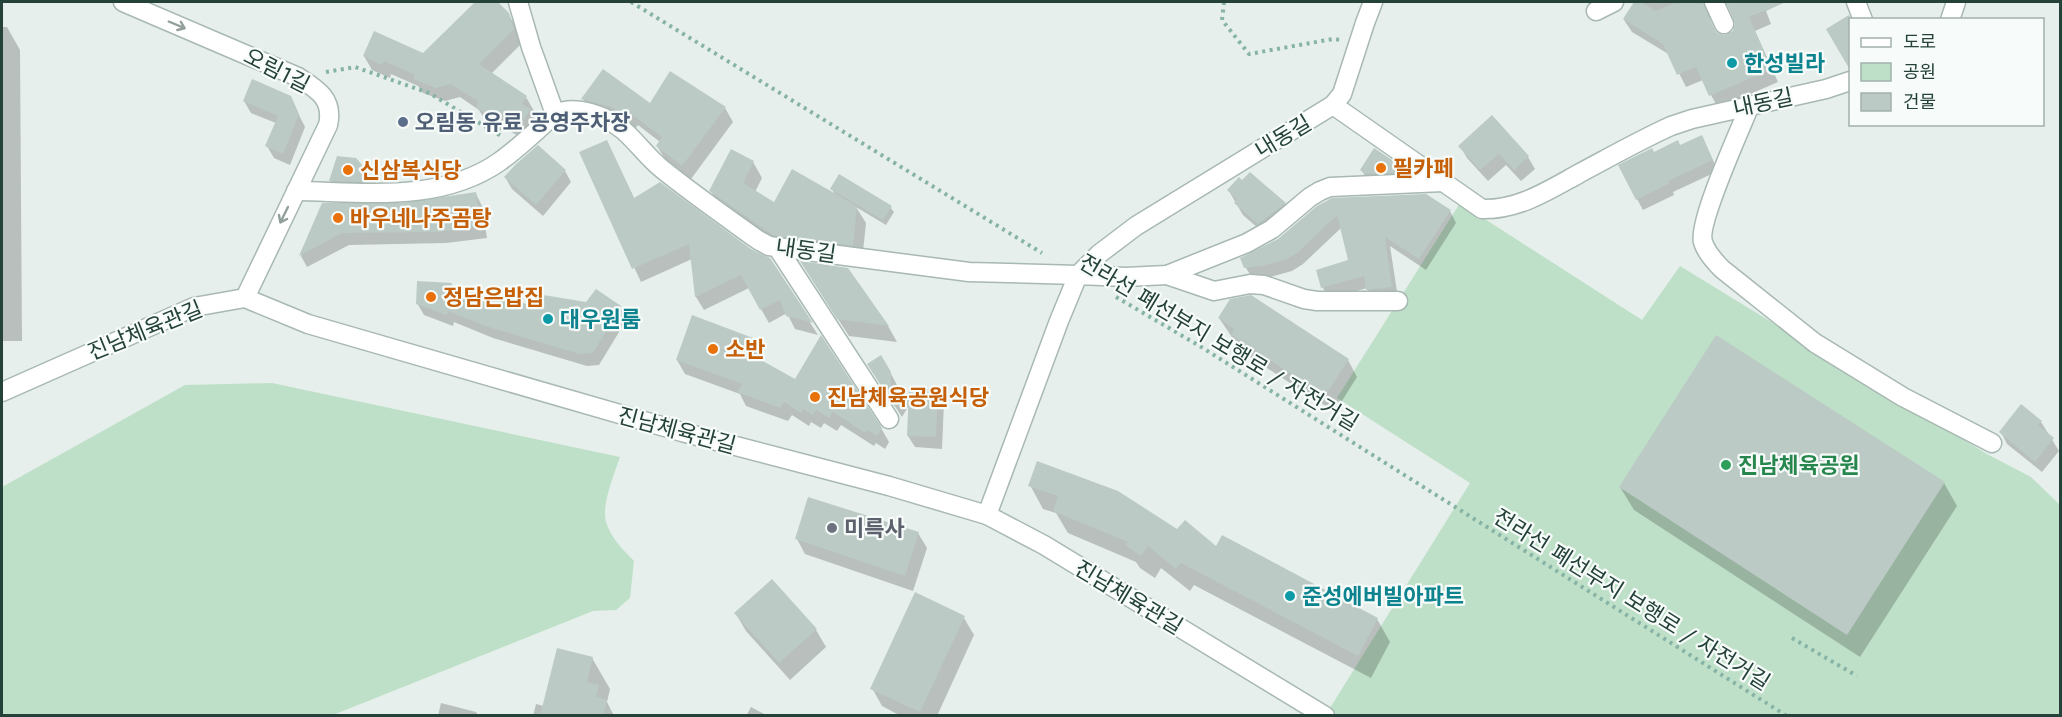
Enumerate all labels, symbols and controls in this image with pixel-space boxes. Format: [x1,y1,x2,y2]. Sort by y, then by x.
legend [1849,18,2044,126]
one-way arrow [168,19,186,31]
text: 도로 [1903,29,1936,55]
street label: 오림1길 [238,40,316,100]
place label: 한성빌라 [1744,47,1825,79]
marker: 한성빌라 [1725,56,1739,70]
text: 공원 [1903,59,1936,85]
street label: 내동길 [1730,80,1796,124]
text: 건물 [1903,89,1936,115]
place label: 오림동 유료 공영주차장 [415,106,631,138]
street label: 내동길 [1249,107,1317,165]
marker: 오림동 유료 공영주차장 [396,115,410,129]
place label: 필카페 [1393,152,1454,184]
place label: 신삼복식당 [360,154,461,186]
marker: 필카페 [1374,161,1388,175]
marker: 신삼복식당 [341,163,355,177]
place label: 바우네나주곰탕 [350,202,492,234]
one-way arrow [278,206,290,224]
marker: 바우네나주곰탕 [331,211,345,225]
street label: 내동길 [774,230,838,270]
street label: 전라선 폐선부지 보행로 / 자전거길 [1073,246,1365,438]
place label: 정담은밥집 [443,281,544,313]
marker: 정담은밥집 [424,290,438,304]
street label: 진남체육관길 [83,292,207,368]
place label: 대우원룸 [560,303,641,335]
marker: 대우원룸 [541,312,555,326]
place label: 소반 [725,333,765,365]
marker: 소반 [706,342,720,356]
place label: 진남체육공원식당 [827,381,989,413]
marker: 진남체육공원식당 [808,390,822,404]
street label: 진남체육관길 [614,399,740,461]
place label: 진남체육공원 [1738,449,1859,481]
marker: 진남체육공원 [1719,458,1733,472]
street label: 전라선 폐선부지 보행로 / 자전거길 [1487,500,1777,698]
place label: 미륵사 [844,512,905,544]
marker: 미륵사 [825,521,839,535]
street label: 진남체육관길 [1069,552,1189,642]
place label: 준성에버빌아파트 [1302,580,1464,612]
marker: 준성에버빌아파트 [1283,589,1297,603]

